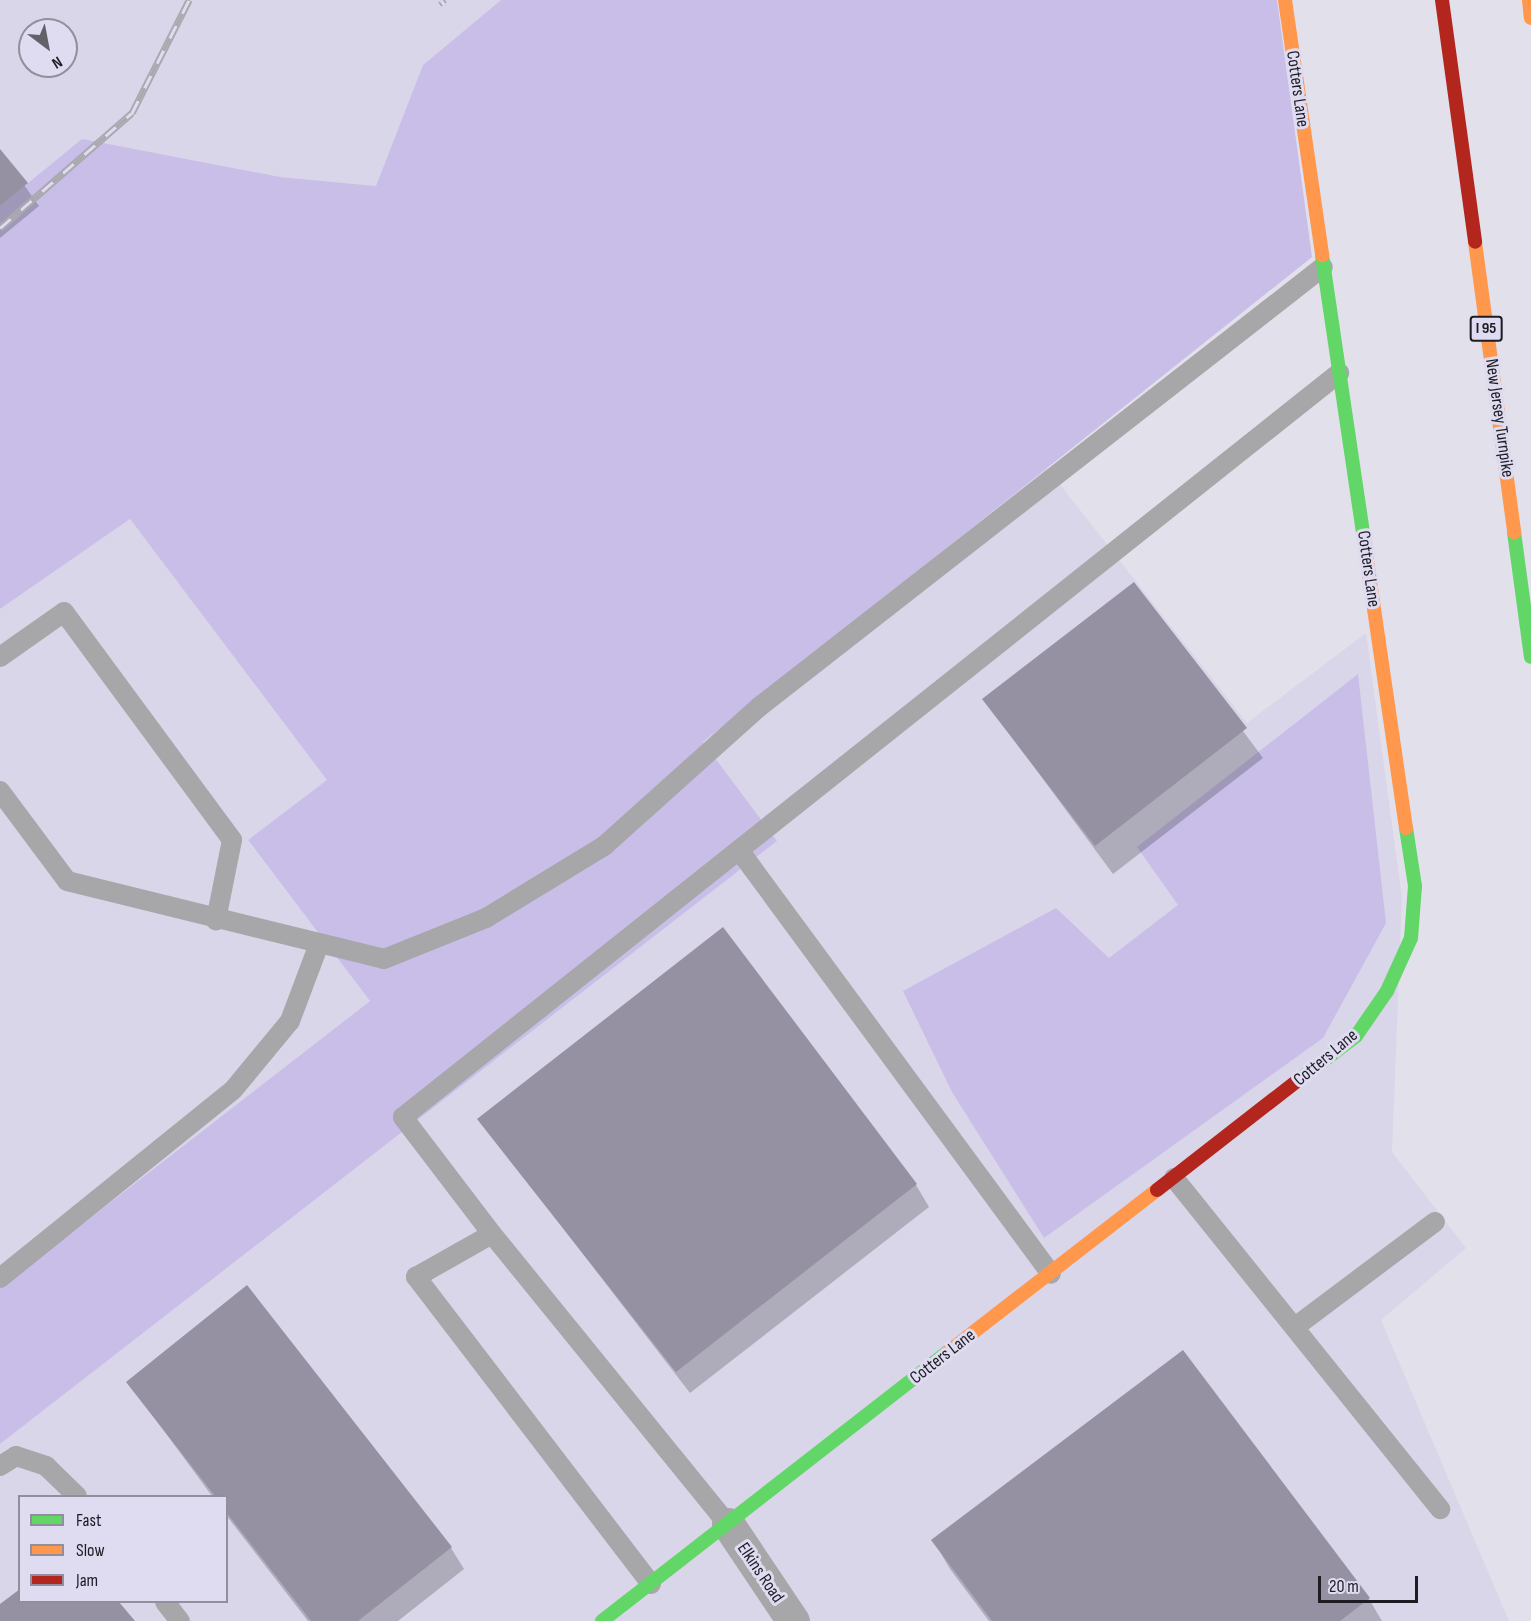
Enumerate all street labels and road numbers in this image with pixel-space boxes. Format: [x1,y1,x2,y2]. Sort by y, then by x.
street label: Cotters Lane [1281,49,1313,129]
road number: I 95 [1470,316,1502,342]
street label: New Jersey Turnpike [1480,357,1518,479]
street label: Cotters Lane [1352,529,1384,609]
street label: Cotters Lane [1290,1025,1362,1091]
street label: Cotters Lane [906,1325,980,1389]
street label: Elkins Road [732,1539,788,1607]

